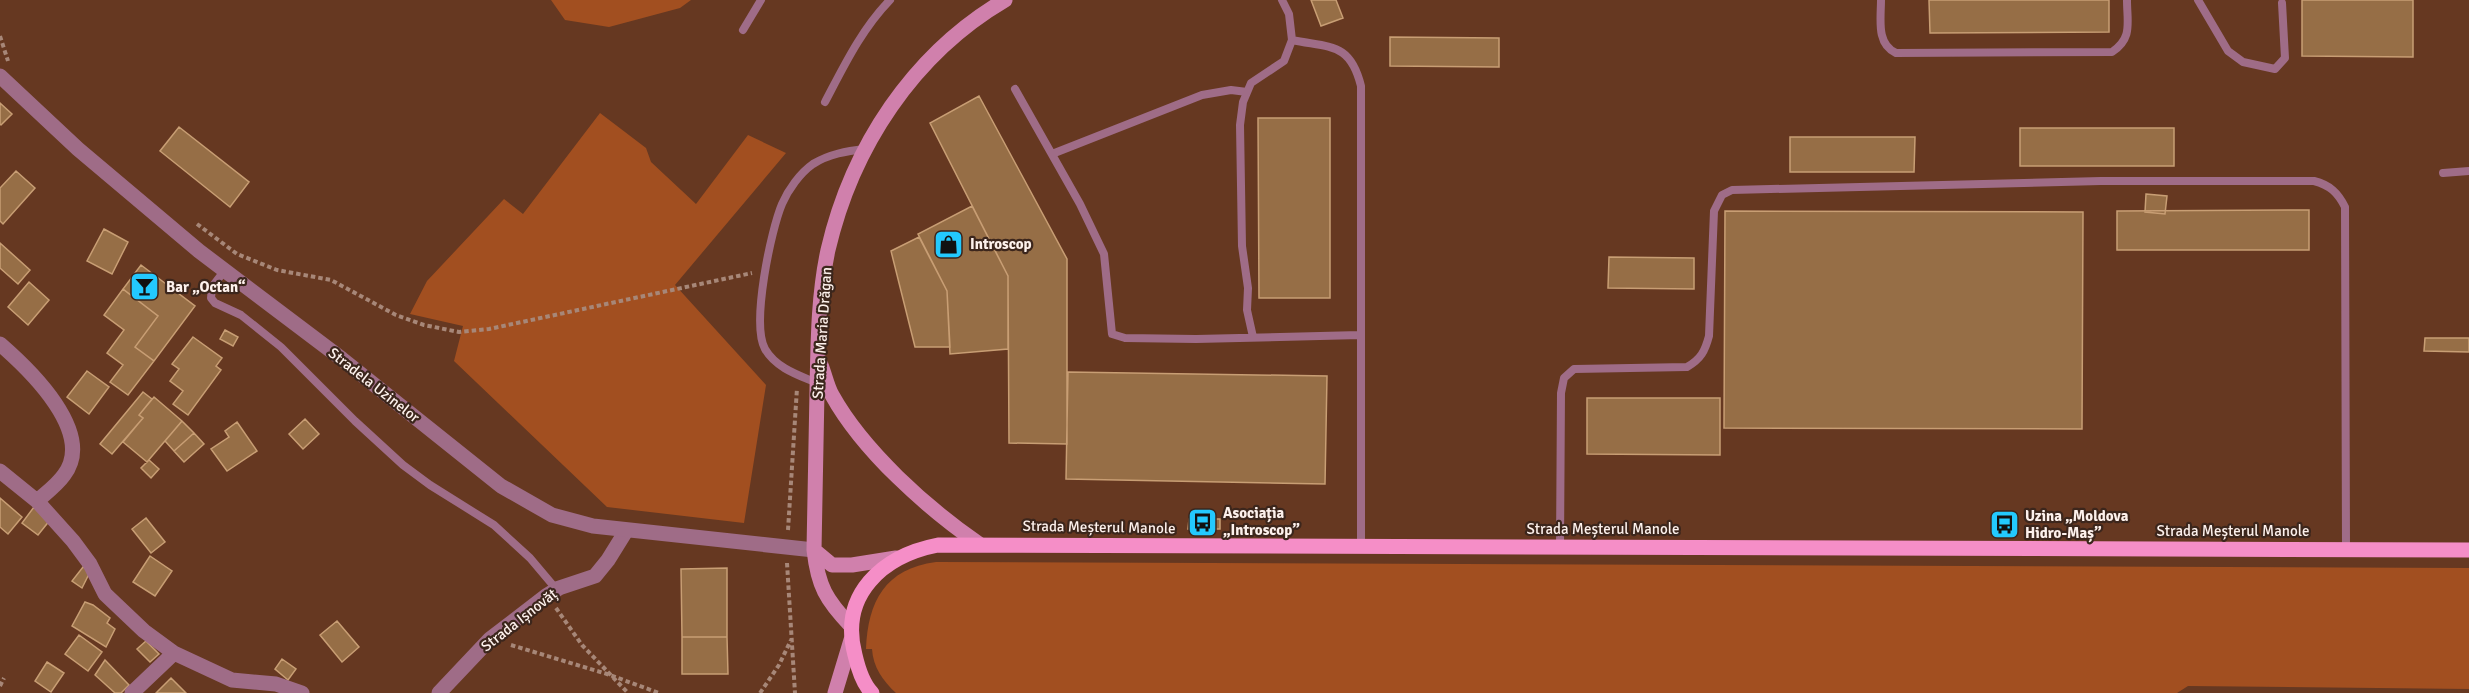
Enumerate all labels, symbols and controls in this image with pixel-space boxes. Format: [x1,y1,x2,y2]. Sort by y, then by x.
shop icon: Introscop [933,228,965,260]
place label: Introscop [970,235,1032,253]
street label: Strada Maria Drăgan [808,266,836,400]
bar icon: Bar „Octan“ [129,271,161,303]
place label: Bar „Octan“ [166,278,246,296]
street label: Stradela Uzinelor [325,344,424,427]
place label: Asociația „Introscop” [1223,504,1300,539]
bus stop icon: Asociația „Introscop” [1186,506,1218,538]
place label: Uzina „Moldova Hidro-Maș” [2025,507,2129,543]
bus stop icon: Uzina „Moldova Hidro-Maș” [1988,509,2020,541]
street label: Strada Meșterul Manole [1022,517,1176,537]
street label: Strada Meșterul Manole [1526,520,1680,538]
street label: Strada Meșterul Manole [2156,522,2310,540]
street label: Strada Ișnovăț [477,585,561,656]

